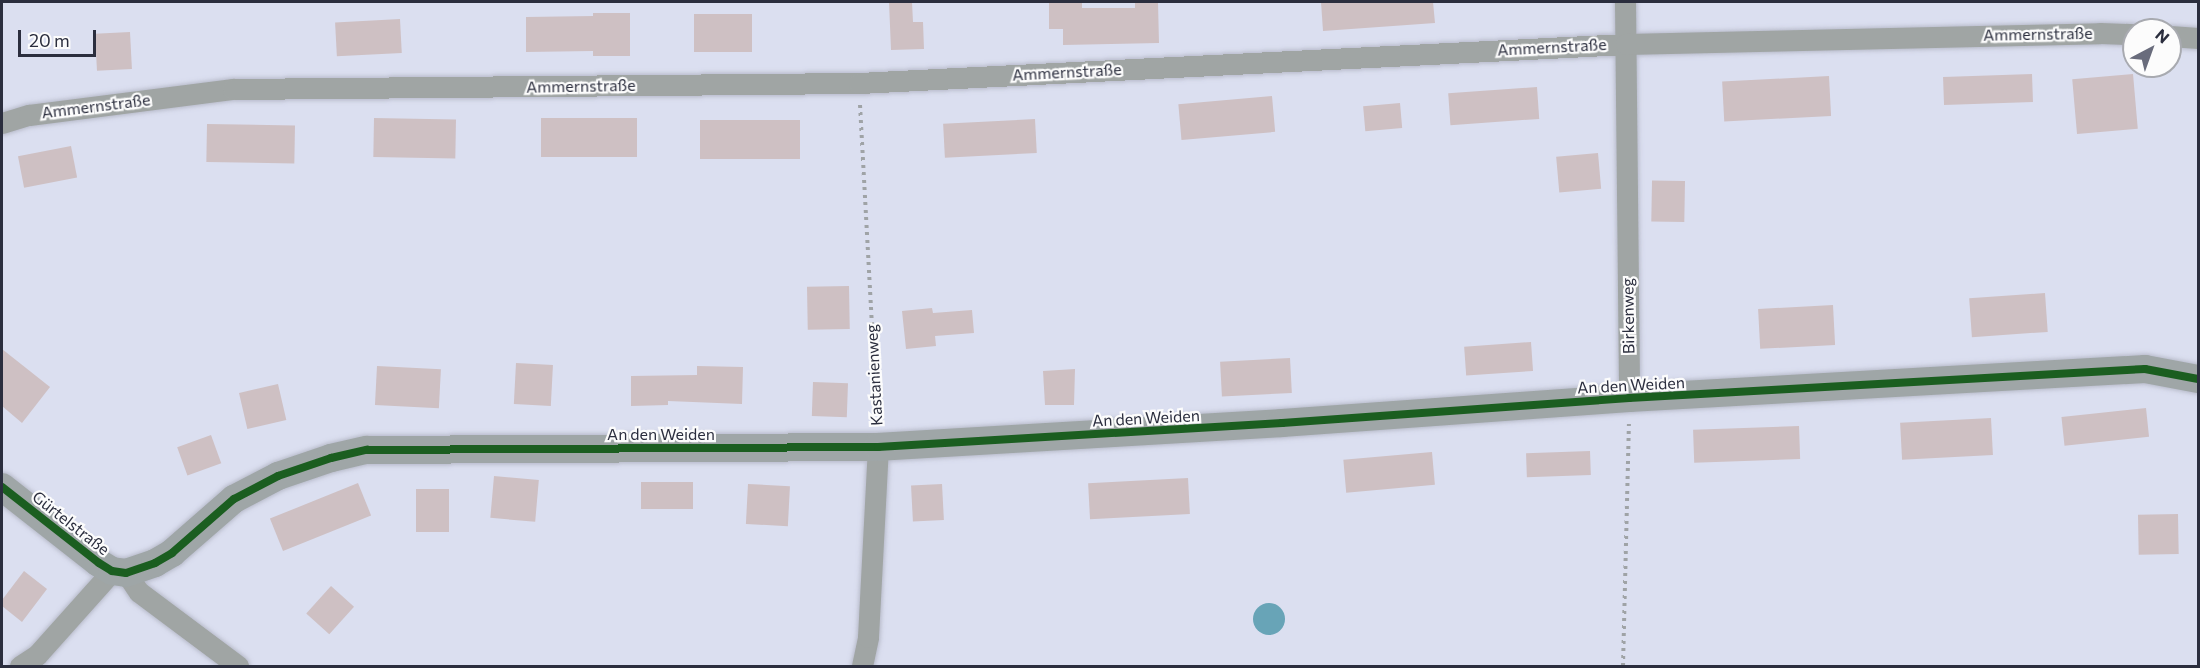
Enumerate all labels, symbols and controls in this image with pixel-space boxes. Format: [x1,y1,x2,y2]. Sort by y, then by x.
scale bar [21,18,99,56]
north arrow [2122,18,2182,78]
street label: Ammernstraße [1983,23,2093,45]
text: N [2152,24,2174,47]
text: 20 m [29,29,70,51]
street label: Ammernstraße [1497,35,1607,59]
street label: Ammernstraße [1012,60,1122,84]
street label: Ammernstraße [526,75,636,97]
street label: Ammernstraße [40,90,152,122]
street label: Birkenweg [1618,278,1638,354]
street label: Kastanienweg [862,324,886,426]
street label: An den Weiden [1577,373,1685,397]
street label: An den Weiden [1092,406,1200,430]
street label: An den Weiden [607,424,715,444]
street label: Gürtelstraße [29,487,113,559]

